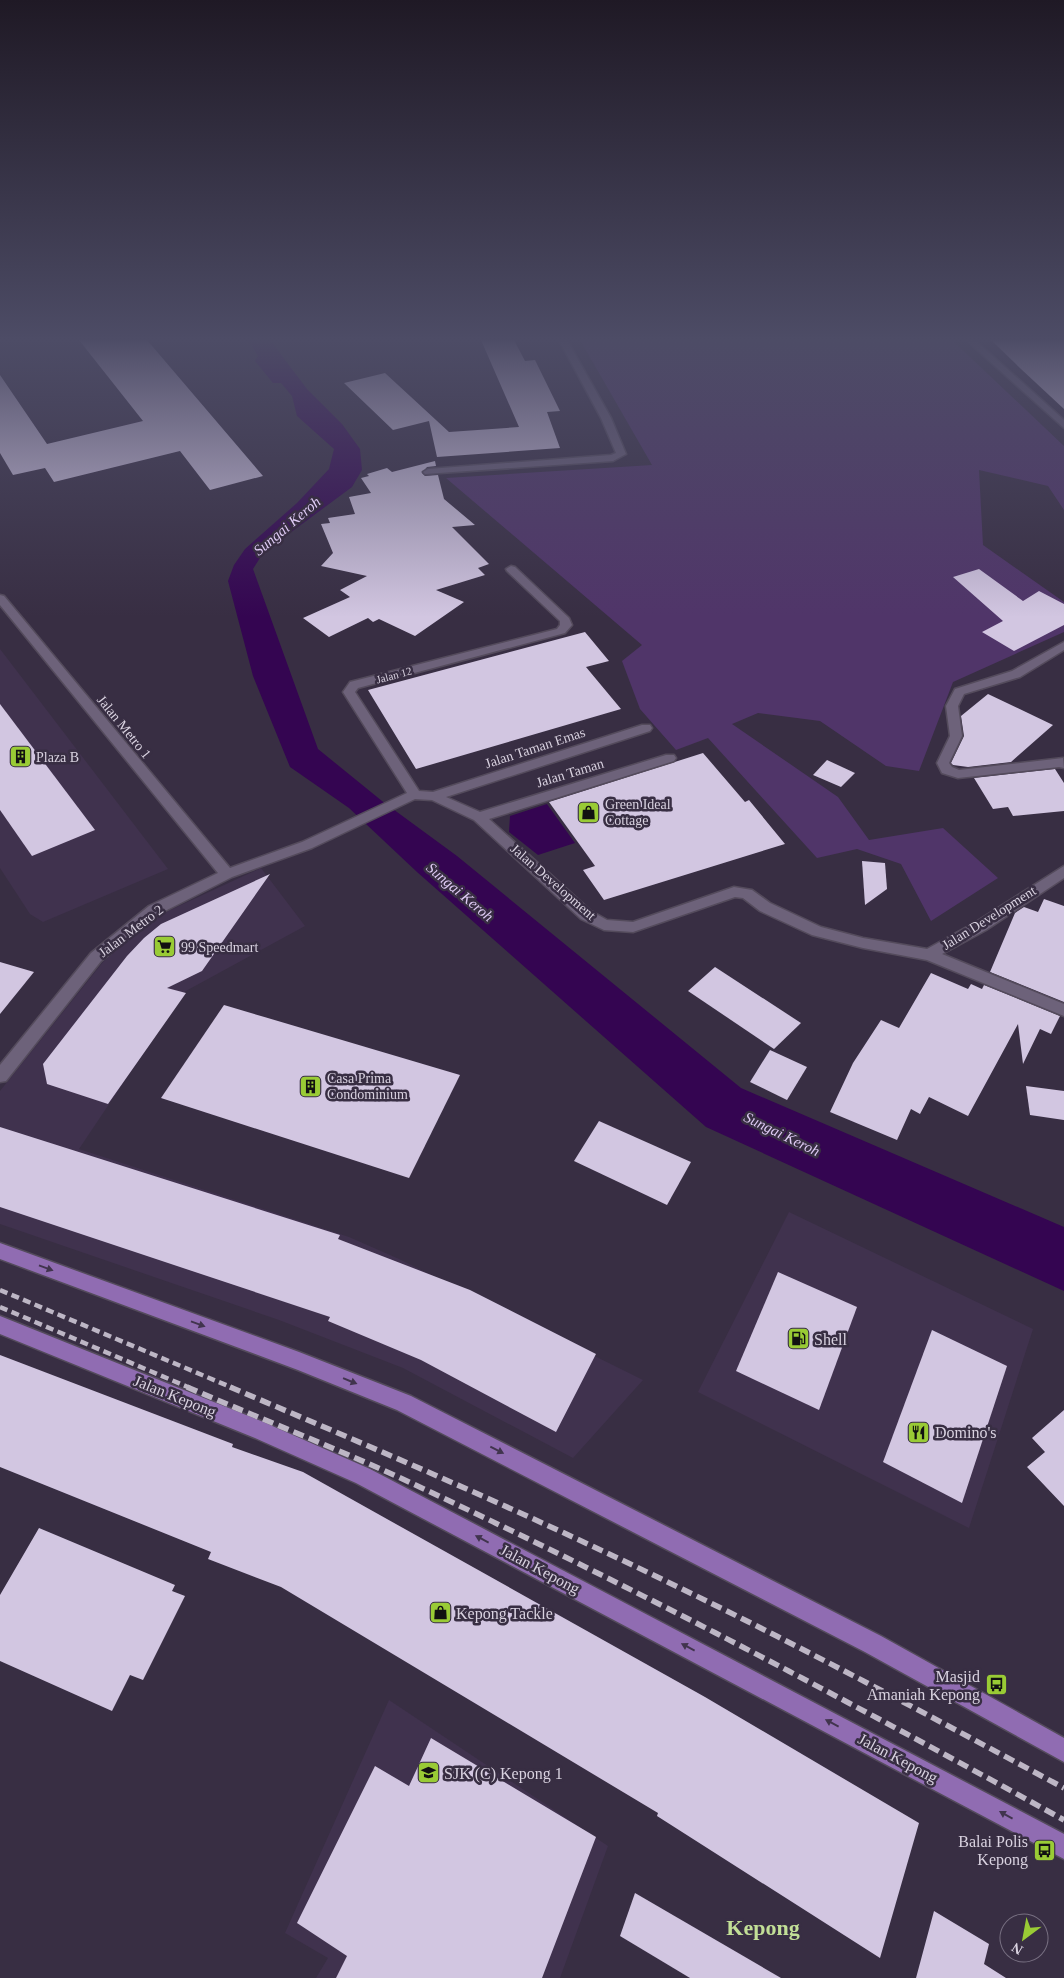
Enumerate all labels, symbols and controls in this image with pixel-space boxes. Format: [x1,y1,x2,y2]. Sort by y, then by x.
water label: Sungai Keroh [250,493,324,559]
street label: Jalan 12 [375,664,413,686]
street label: Jalan Metro 1 [94,692,154,762]
street label: Jalan Taman Emas [483,724,587,772]
building icon: Plaza B [8,745,32,769]
place label: Plaza B [36,750,79,765]
street label: Jalan Taman [534,755,606,791]
place label: Green Ideal Cottage [605,797,671,828]
shop icon: Green Ideal Cottage [577,800,601,824]
street label: Jalan Development [507,841,599,923]
water label: Sungai Keroh [423,859,497,925]
street label: Jalan Development [939,883,1039,953]
street label: Jalan Metro 2 [96,902,166,960]
supermarket icon: 99 Speedmart [153,935,177,959]
place label: 99 Speedmart [181,940,258,955]
place label: Casa Prima Condominium [327,1071,408,1102]
building icon: Casa Prima Condominium [299,1074,323,1098]
water label: Sungai Keroh [741,1109,823,1159]
one-way arrow [39,1264,54,1272]
one-way arrow [191,1320,206,1328]
fuel station icon: Shell [786,1327,810,1351]
place label: Shell [814,1331,847,1348]
street label: Jalan Kepong [131,1372,219,1421]
one-way arrow [343,1378,357,1386]
restaurant icon: Domino's [907,1420,931,1444]
place label: Domino's [935,1424,997,1441]
one-way arrow [490,1446,505,1454]
one-way arrow [475,1534,489,1543]
street label: Jalan Kepong [497,1541,583,1598]
shop icon: Kepong Tackle [428,1601,452,1625]
place label: Kepong Tackle [456,1605,553,1623]
one-way arrow [681,1643,695,1651]
place label: Masjid Amaniah Kepong [867,1668,980,1704]
bus stop icon: Masjid Amaniah Kepong [984,1673,1008,1697]
one-way arrow [824,1719,839,1727]
street label: Jalan Kepong [855,1730,941,1787]
school or university icon: SJK (C) Kepong 1 [416,1761,440,1785]
place label: SJK (C) Kepong 1 [444,1765,563,1783]
one-way arrow [999,1811,1014,1819]
place label: Balai Polis Kepong [958,1833,1028,1869]
bus stop icon: Balai Polis Kepong [1032,1838,1056,1862]
north arrow [999,1913,1049,1963]
district label: Kepong [726,1915,800,1940]
text: N [1009,1940,1026,1958]

